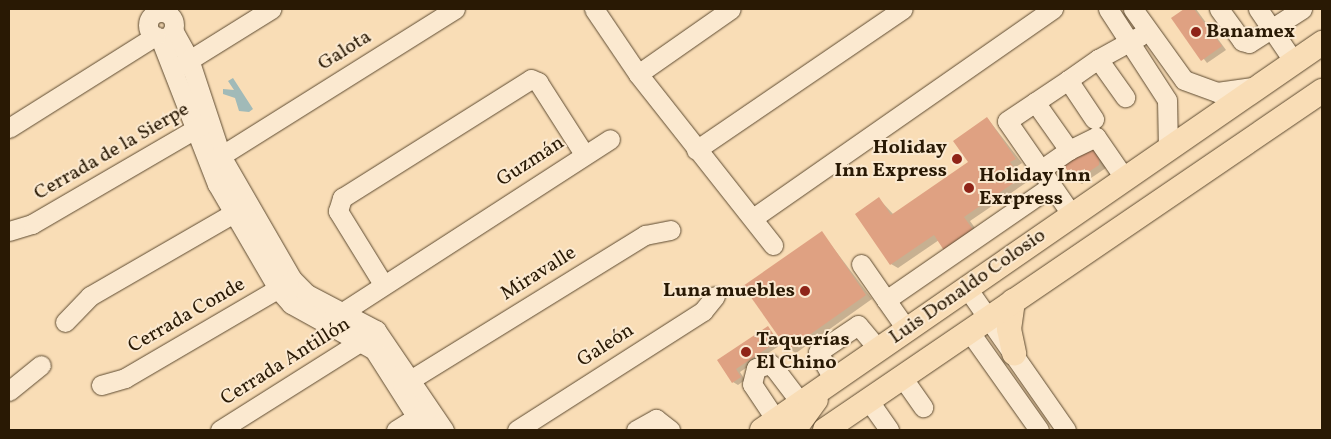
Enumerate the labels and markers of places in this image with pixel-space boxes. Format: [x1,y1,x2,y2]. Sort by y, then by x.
place label: Banamex [1206,20,1295,44]
marker: Banamex [1190,26,1202,38]
place label: Holiday Inn Express [834,136,947,183]
marker: Holiday Inn Express [951,153,963,165]
place label: Holiday Inn Exrpress [979,165,1091,212]
marker: Holiday Inn Exrpress [963,182,975,194]
place label: Luna muebles [663,279,795,303]
marker: Luna muebles [799,285,811,297]
place label: Taquerías El Chino [756,329,850,376]
marker: Taquerías El Chino [740,346,752,358]

